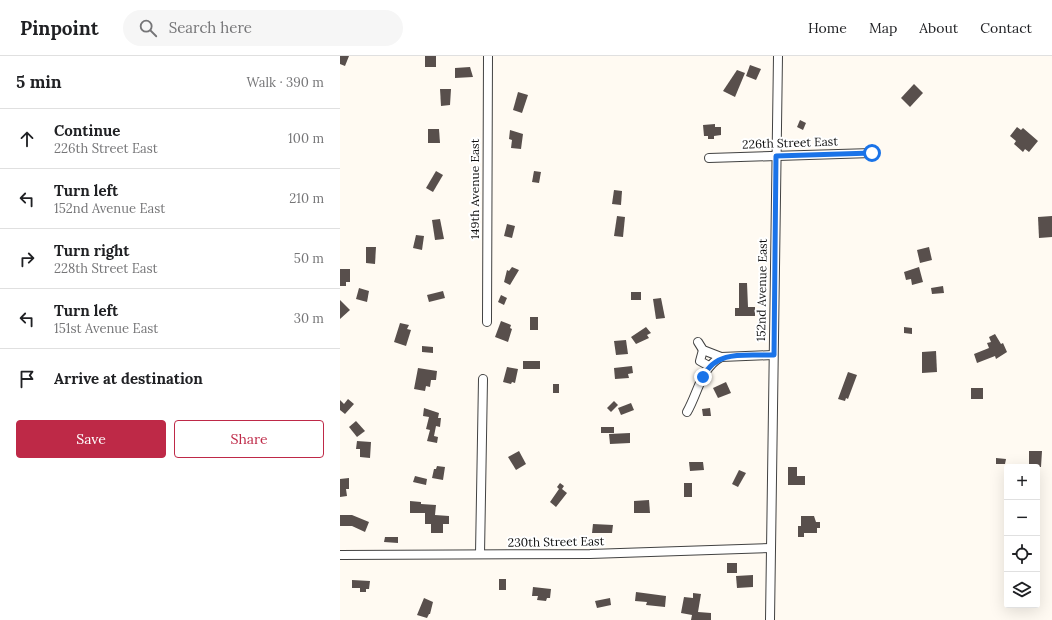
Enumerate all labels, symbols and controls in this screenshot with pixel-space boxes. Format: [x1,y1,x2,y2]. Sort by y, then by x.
search box [123,10,403,46]
text: Pinpoint [20,16,99,40]
icon: search [137,17,159,39]
text: Search here [169,18,252,37]
text: Home [808,19,847,37]
text: Map [869,19,897,37]
text: About [919,19,958,37]
text: Contact [980,19,1032,37]
text: 5 min [16,71,62,93]
text: Walk · 390 m [246,74,324,91]
text: Continue [54,121,120,140]
icon: ahead [16,128,38,150]
text: 100 m [288,130,324,147]
street label: 226th Street East [742,133,838,152]
street label: 149th Avenue East [467,138,482,239]
text: 226th Street East [54,140,158,157]
route start [863,144,881,162]
text: Turn left [54,181,118,200]
icon: left [16,188,38,210]
text: 210 m [289,190,324,207]
text: 152nd Avenue East [54,200,165,217]
street label: 152nd Avenue East [753,238,770,341]
text: Turn right [54,241,130,260]
icon: right [16,248,38,270]
text: 50 m [294,250,324,267]
text: 228th Street East [54,260,158,277]
text: Turn left [54,301,118,320]
icon: left [16,308,38,330]
text: 30 m [294,310,324,327]
text: 151st Avenue East [54,320,158,337]
icon: arrive [16,368,38,390]
route end [694,368,712,386]
text: Arrive at destination [54,369,203,388]
button: Save [16,420,166,458]
button: Share [174,420,324,458]
map controls [1004,464,1040,608]
button: + [1004,464,1040,500]
button: − [1004,500,1040,536]
street label: 230th Street East [508,533,605,550]
button: locate [1004,536,1040,572]
button: layers [1004,572,1040,608]

